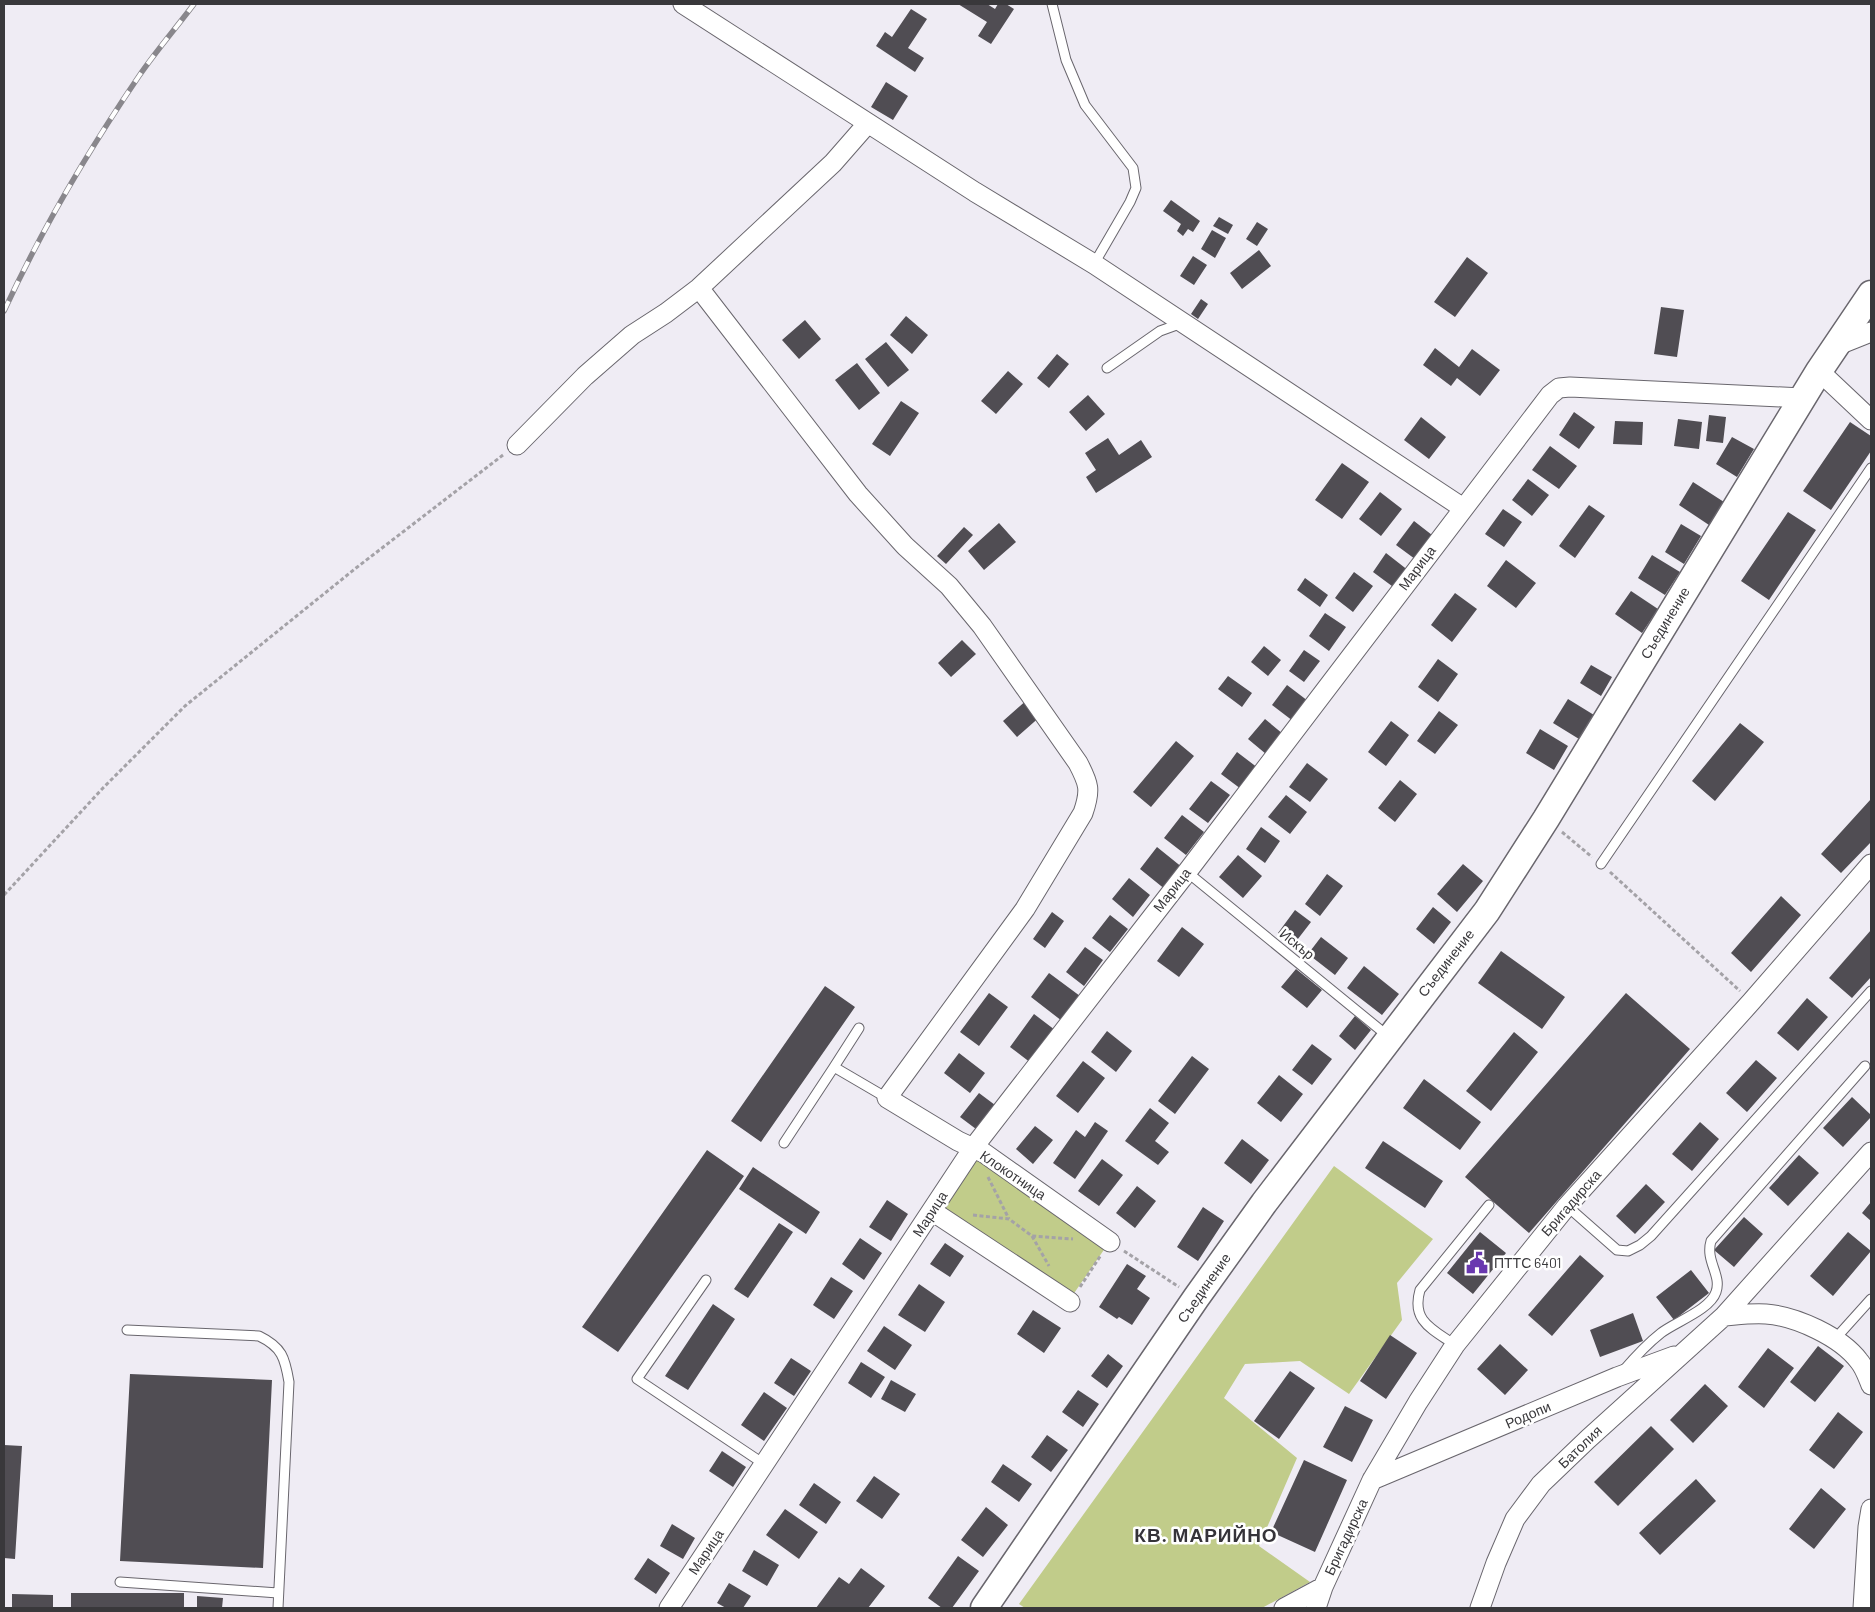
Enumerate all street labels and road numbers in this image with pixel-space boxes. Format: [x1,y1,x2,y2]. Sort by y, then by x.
street label: Марица [1394,542,1439,593]
street label: Съединение [1636,583,1693,662]
street label: Марица [1149,864,1194,915]
street label: Искър [1277,925,1318,963]
street label: Съединение [1414,925,1477,1000]
street label: Клокотница [977,1146,1050,1203]
street label: Бригадирска [1537,1166,1604,1239]
street label: Марица [909,1188,951,1240]
street label: Съединение [1173,1249,1234,1326]
street label: Родопи [1503,1397,1553,1432]
street label: Батолия [1554,1422,1605,1472]
street label: Бригадирска [1320,1496,1371,1578]
street label: Марица [684,1526,727,1578]

